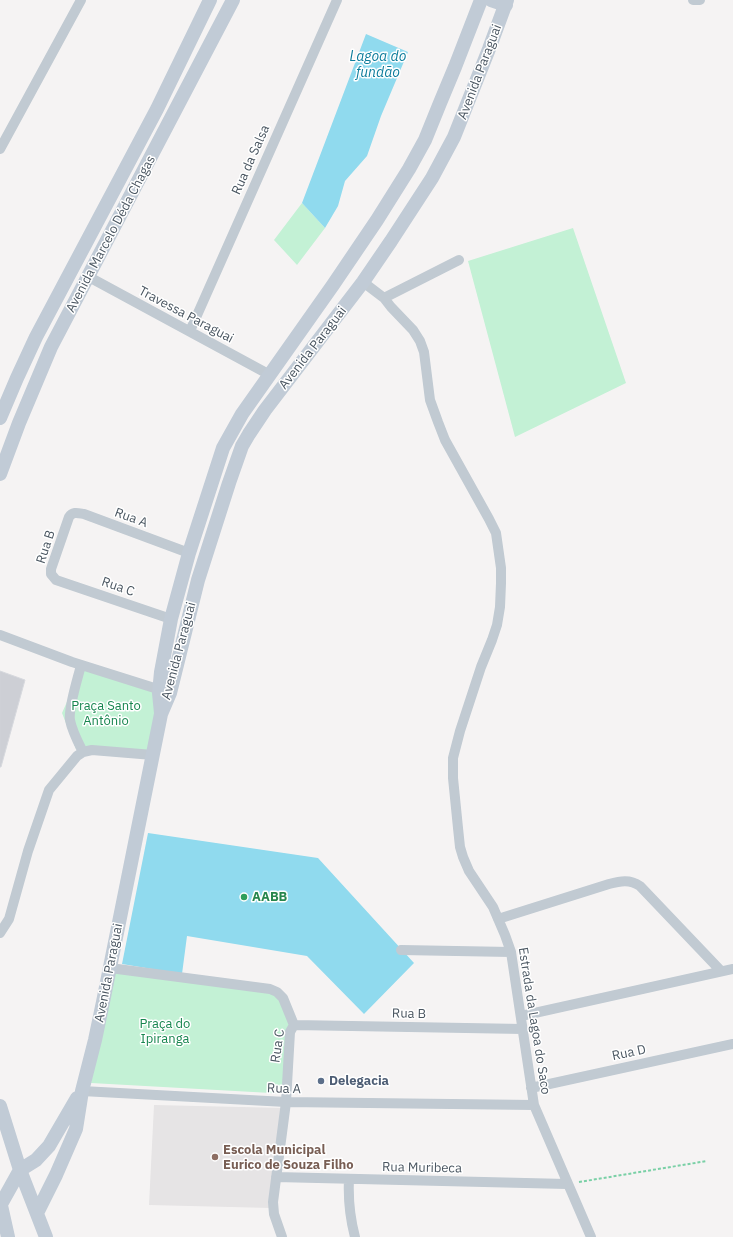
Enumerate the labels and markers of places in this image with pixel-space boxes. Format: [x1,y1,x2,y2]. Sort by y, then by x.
place label: AABB [252,889,287,905]
marker: AABB [239,892,249,902]
place label: Delegacia [329,1073,389,1089]
marker: Delegacia [316,1076,326,1086]
place label: Escola Municipal Eurico de Souza Filho [223,1142,354,1173]
marker: Escola Municipal Eurico de Souza Filho [210,1152,220,1162]

